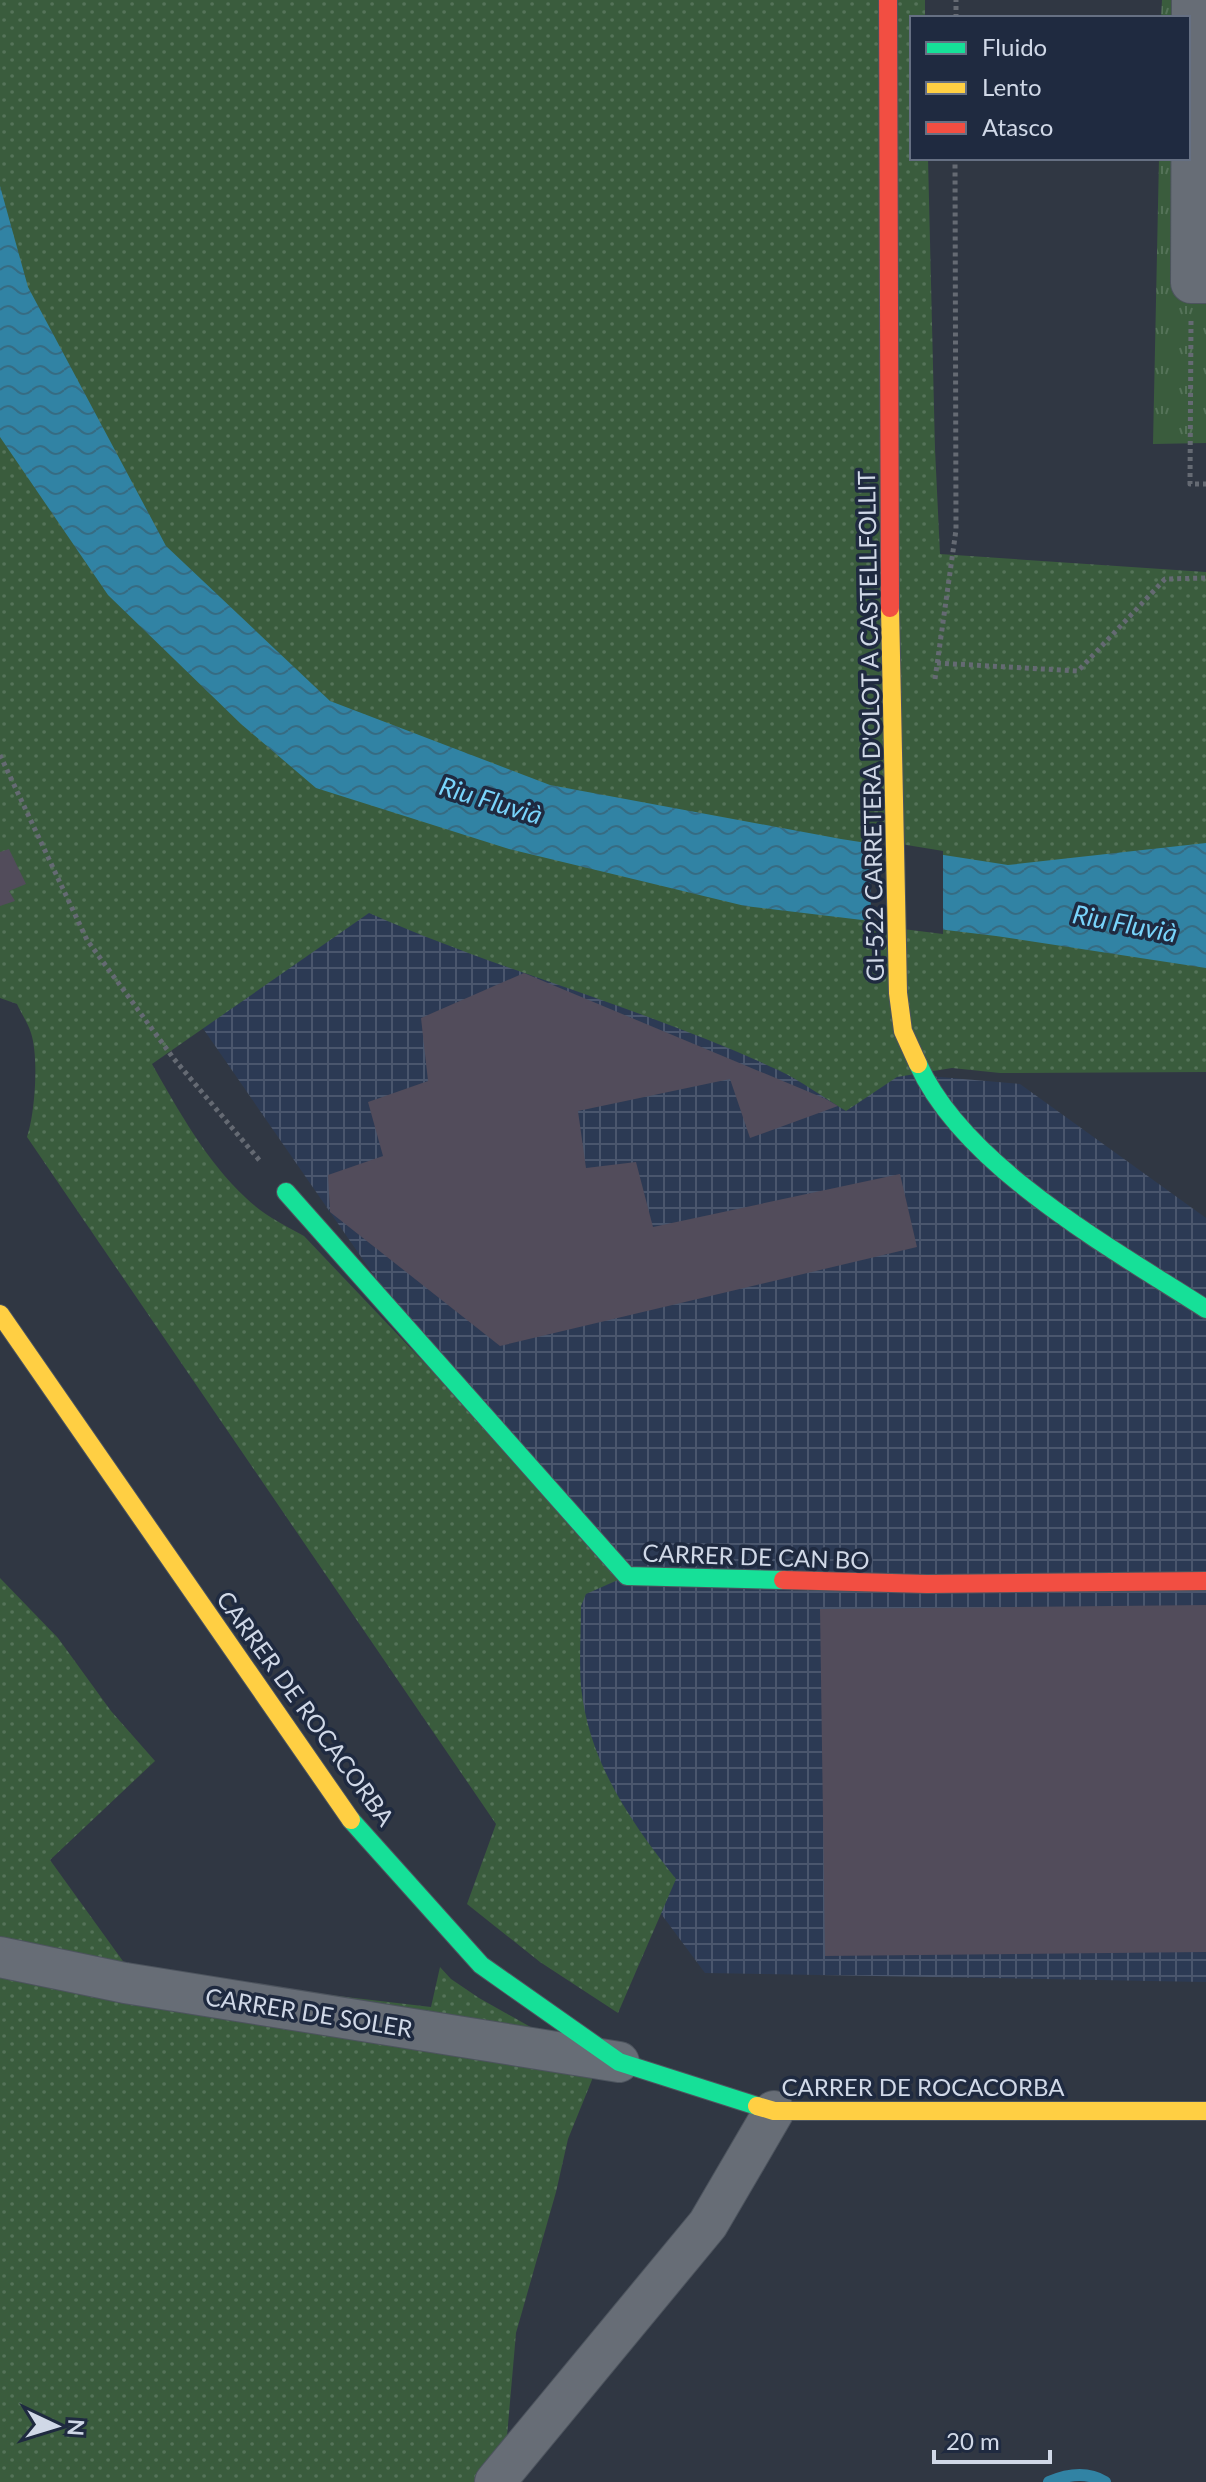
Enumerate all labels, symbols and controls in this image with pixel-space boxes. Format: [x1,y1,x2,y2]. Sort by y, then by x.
legend [910,16,1190,160]
text: Fluido [982,32,1047,61]
text: Lento [982,72,1042,101]
text: Atasco [982,112,1053,141]
street label: GI-522 CARRETERA D'OLOT A CASTELLFOLLIT [851,470,889,982]
water label: Riu Fluvià [436,769,546,831]
water label: Riu Fluvià [1070,897,1180,949]
street label: CARRER DE CAN BO [642,1538,870,1574]
street label: CARRER DE ROCACORBA [211,1585,401,1832]
street label: CARRER DE SOLER [203,1981,415,2043]
street label: CARRER DE ROCACORBA [781,2072,1065,2101]
north arrow [16,2386,96,2466]
scale bar [934,2414,1050,2464]
text: N [62,2418,91,2437]
text: 20 m [946,2426,1000,2455]

